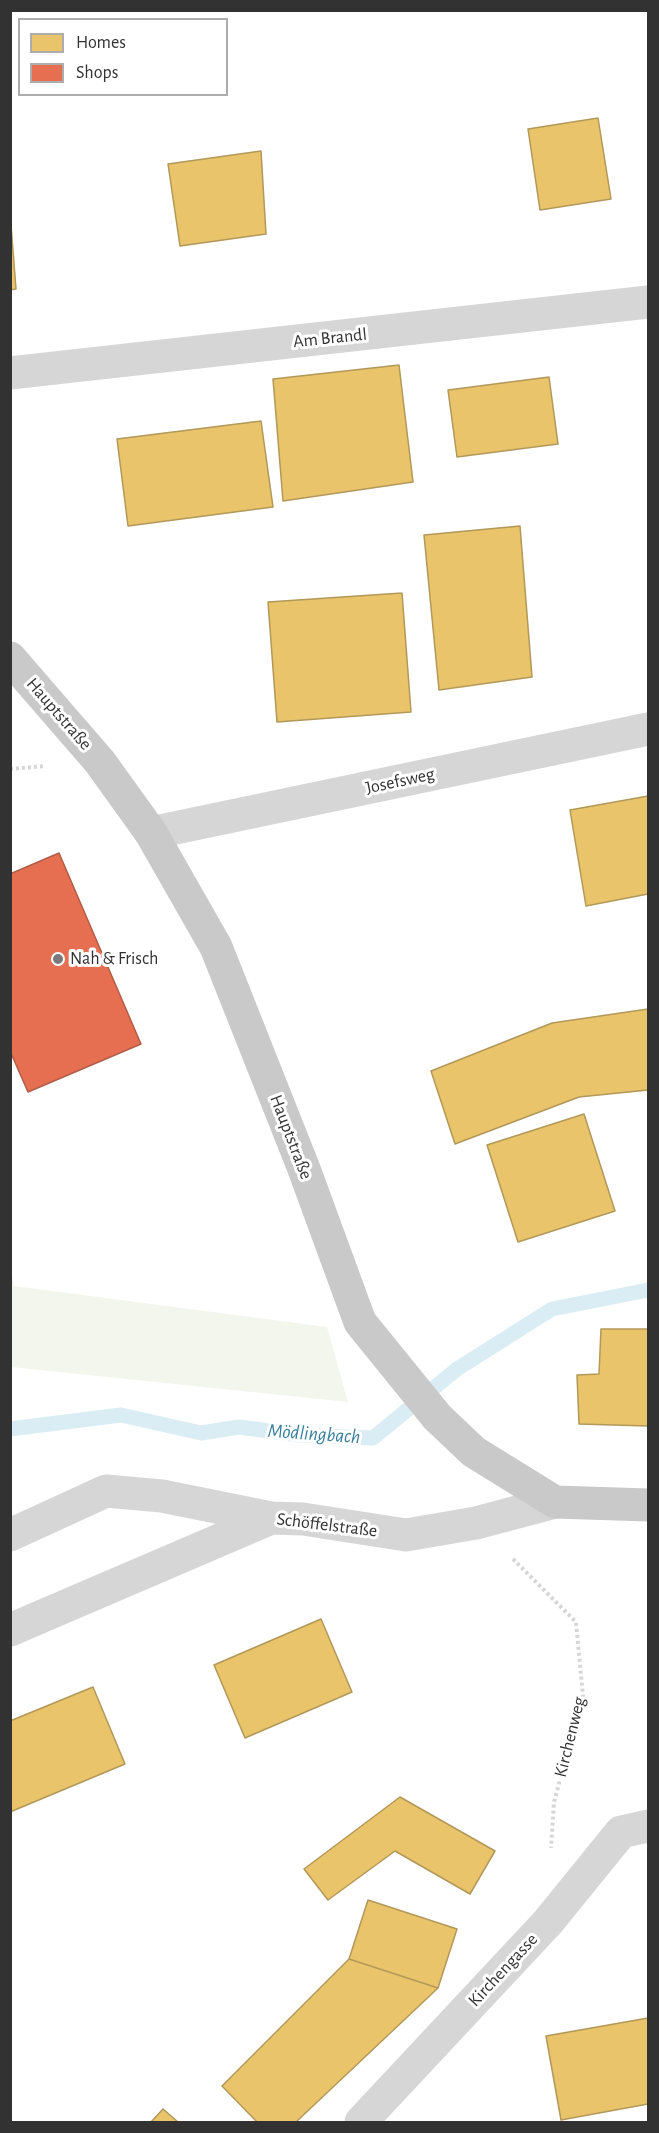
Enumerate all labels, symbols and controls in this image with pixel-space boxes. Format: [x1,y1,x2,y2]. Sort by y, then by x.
legend [18,18,228,96]
text: Homes [76,34,126,52]
text: Shops [76,64,118,82]
street label: Am Brandl [292,323,368,353]
street label: Hauptstraße [22,673,96,755]
street label: Josefsweg [364,763,436,799]
place label: Nah & Frisch [70,948,158,970]
marker: Nah & Frisch [51,952,65,966]
street label: Hauptstraße [265,1092,317,1182]
water label: Mödlingbach [267,1419,361,1449]
street label: Schöffelstraße [276,1508,378,1542]
street label: Kirchenweg [550,1694,590,1780]
street label: Kirchengasse [464,1929,542,2011]

